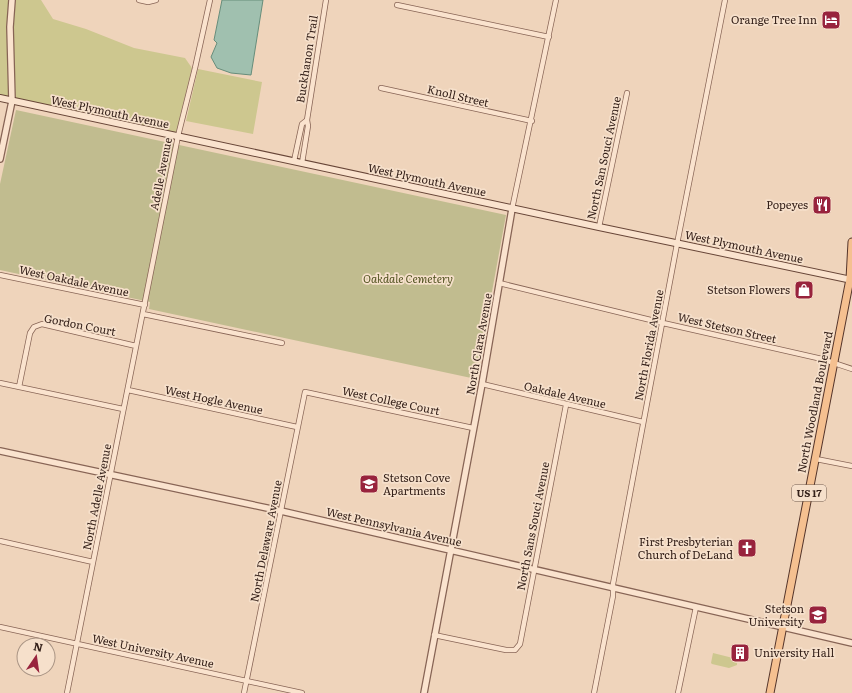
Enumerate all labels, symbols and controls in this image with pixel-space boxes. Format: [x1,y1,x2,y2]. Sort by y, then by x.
hotel icon: Orange Tree Inn [820,9,842,31]
place label: Orange Tree Inn [731,11,817,27]
street label: Buckhanon Trail [291,13,321,104]
street label: Knoll Street [426,80,491,110]
street label: West Plymouth Avenue [50,91,171,131]
street label: North San Souci Avenue [582,94,624,221]
street label: Adelle Avenue [145,136,175,212]
street label: West Plymouth Avenue [367,159,488,199]
restaurant icon: Popeyes [811,194,833,216]
place label: Popeyes [766,196,808,212]
street label: West Plymouth Avenue [684,226,805,266]
street label: West Oakdale Avenue [18,261,131,300]
park label: Oakdale Cemetery [363,270,453,286]
shop icon: Stetson Flowers [793,279,815,301]
place label: Stetson Flowers [707,281,790,297]
street label: North Florida Avenue [629,288,667,402]
street label: North Clara Avenue [461,291,495,396]
street label: West Stetson Street [676,308,779,346]
street label: Gordon Court [43,309,118,339]
street label: North Woodland Boulevard [792,329,836,474]
street label: Oakdale Avenue [523,377,608,411]
street label: West Hogle Avenue [164,381,265,417]
street label: West College Court [341,382,442,418]
street label: North Adelle Avenue [78,442,114,551]
street label: North Sans Souci Avenue [512,460,552,591]
place label: Stetson Cove Apartments [383,469,451,498]
school or university icon: Stetson Cove Apartments [358,473,380,495]
street label: North Delaware Avenue [245,478,285,603]
road number: US 17 [792,485,826,501]
street label: West Pennsylvania Avenue [325,503,464,549]
place label: First Presbyterian Church of DeLand [638,533,733,562]
church icon: First Presbyterian Church of DeLand [736,537,758,559]
place label: Stetson University [749,600,805,629]
school or university icon: Stetson University [807,604,829,626]
street label: West University Avenue [91,629,216,671]
north arrow [16,637,56,677]
text: N [32,637,45,655]
building icon: University Hall [729,642,751,664]
place label: University Hall [754,644,834,660]

